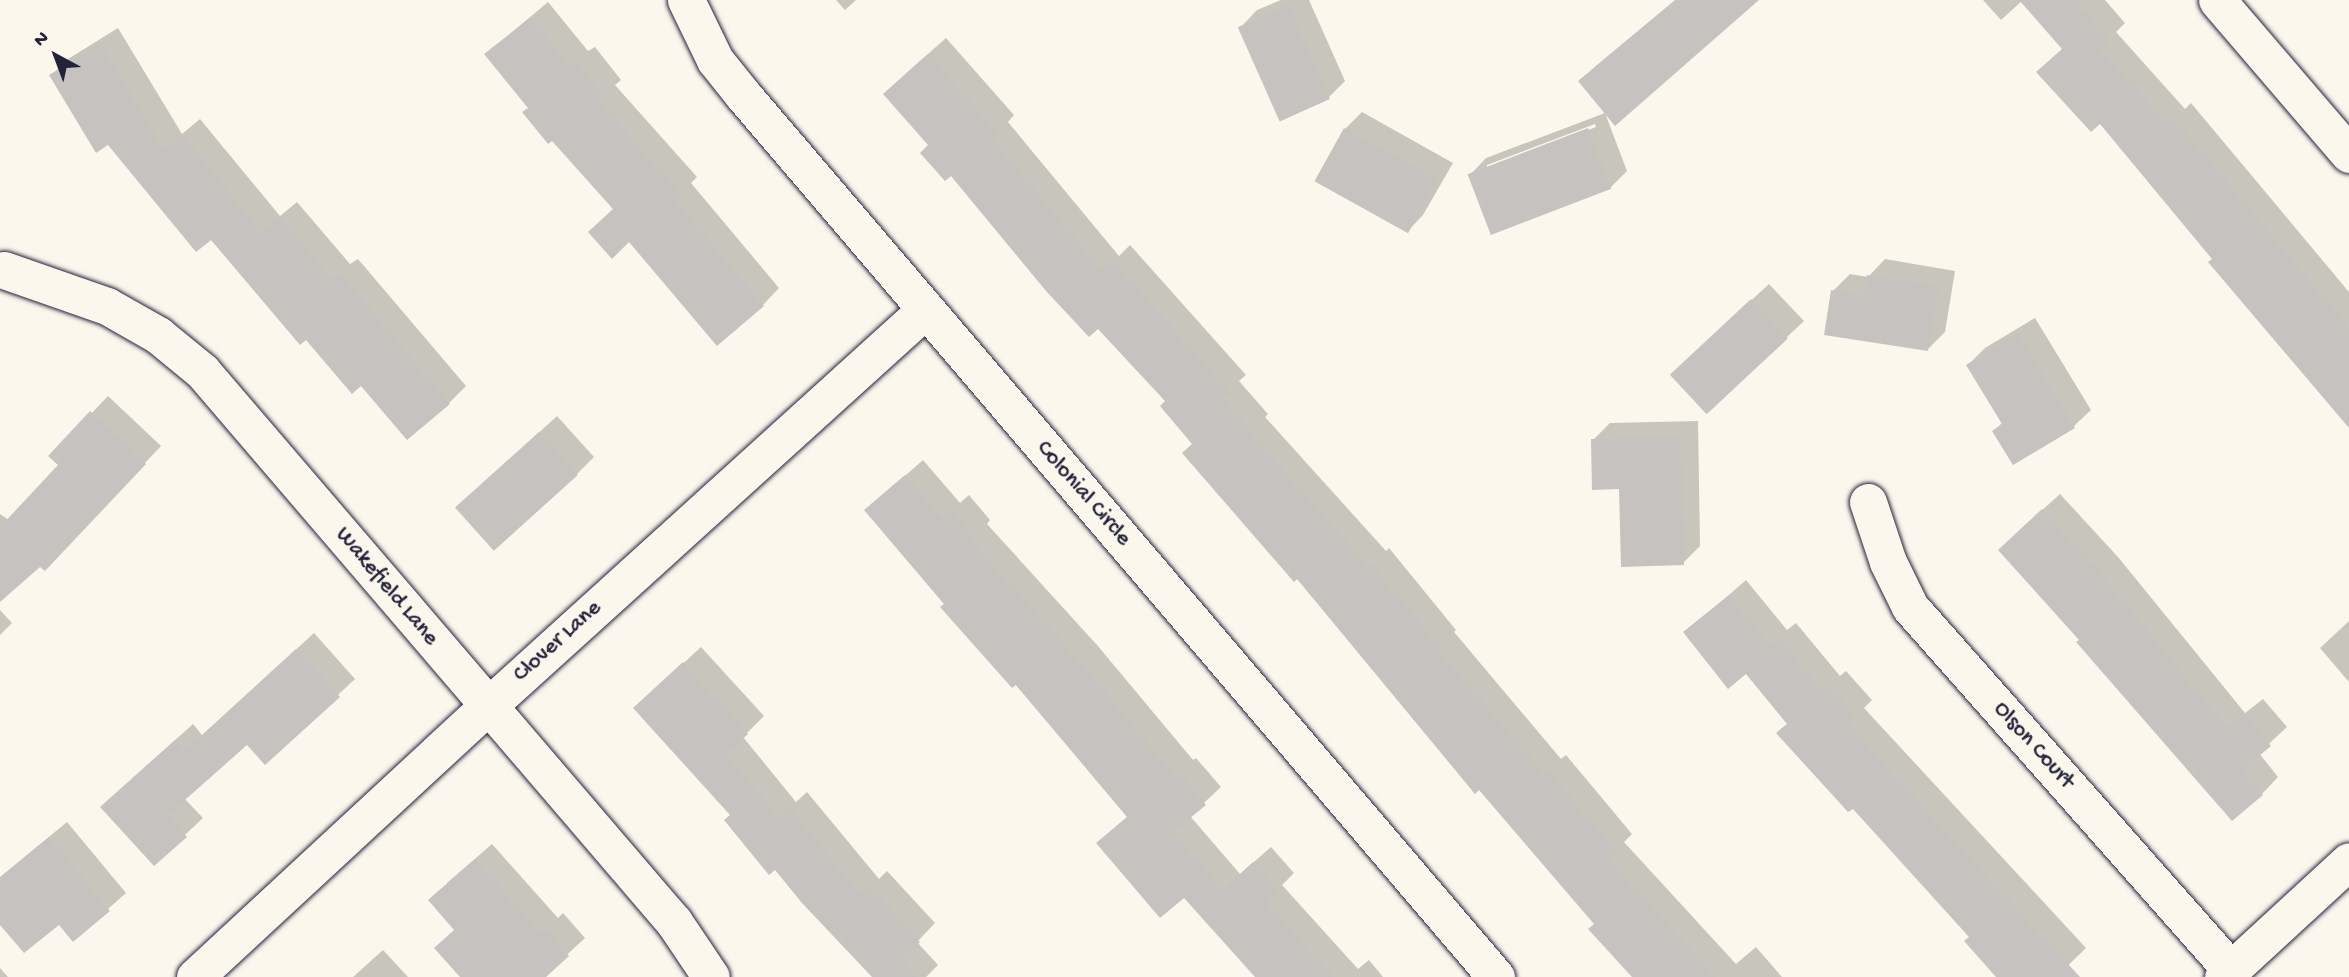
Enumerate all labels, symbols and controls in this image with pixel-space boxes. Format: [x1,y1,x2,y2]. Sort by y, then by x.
north arrow [21,21,91,91]
text: N [30,27,54,53]
street label: Colonial Circle [1030,436,1136,552]
street label: Wakefield Lane [328,522,444,652]
street label: Clover Lane [508,595,608,689]
street label: Olson Court [1986,696,2080,796]

